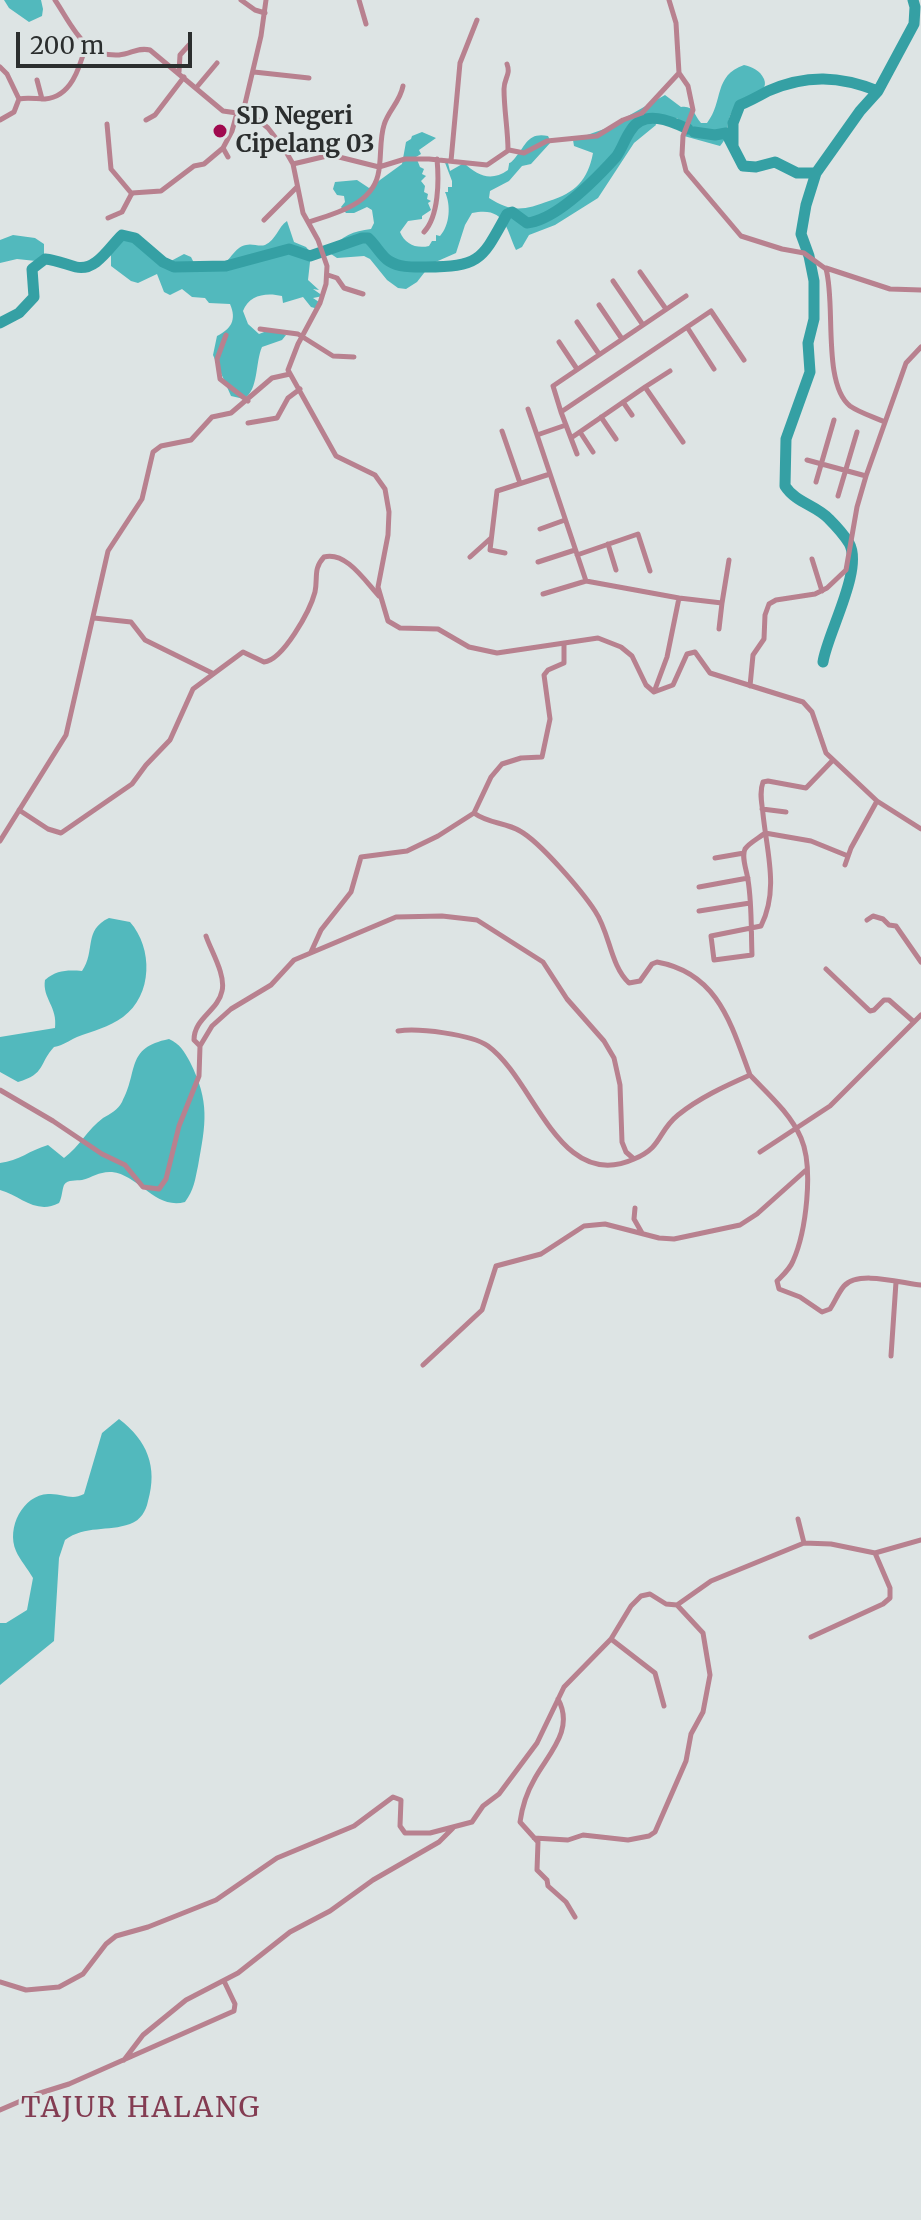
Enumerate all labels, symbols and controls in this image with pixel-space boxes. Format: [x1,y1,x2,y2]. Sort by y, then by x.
scale bar [20,16,196,66]
text: 200 m [30,30,104,61]
place label: SD Negeri Cipelang 03 [236,103,374,159]
marker: SD Negeri Cipelang 03 [211,122,229,140]
district label: TAJUR HALANG [21,2092,261,2126]

